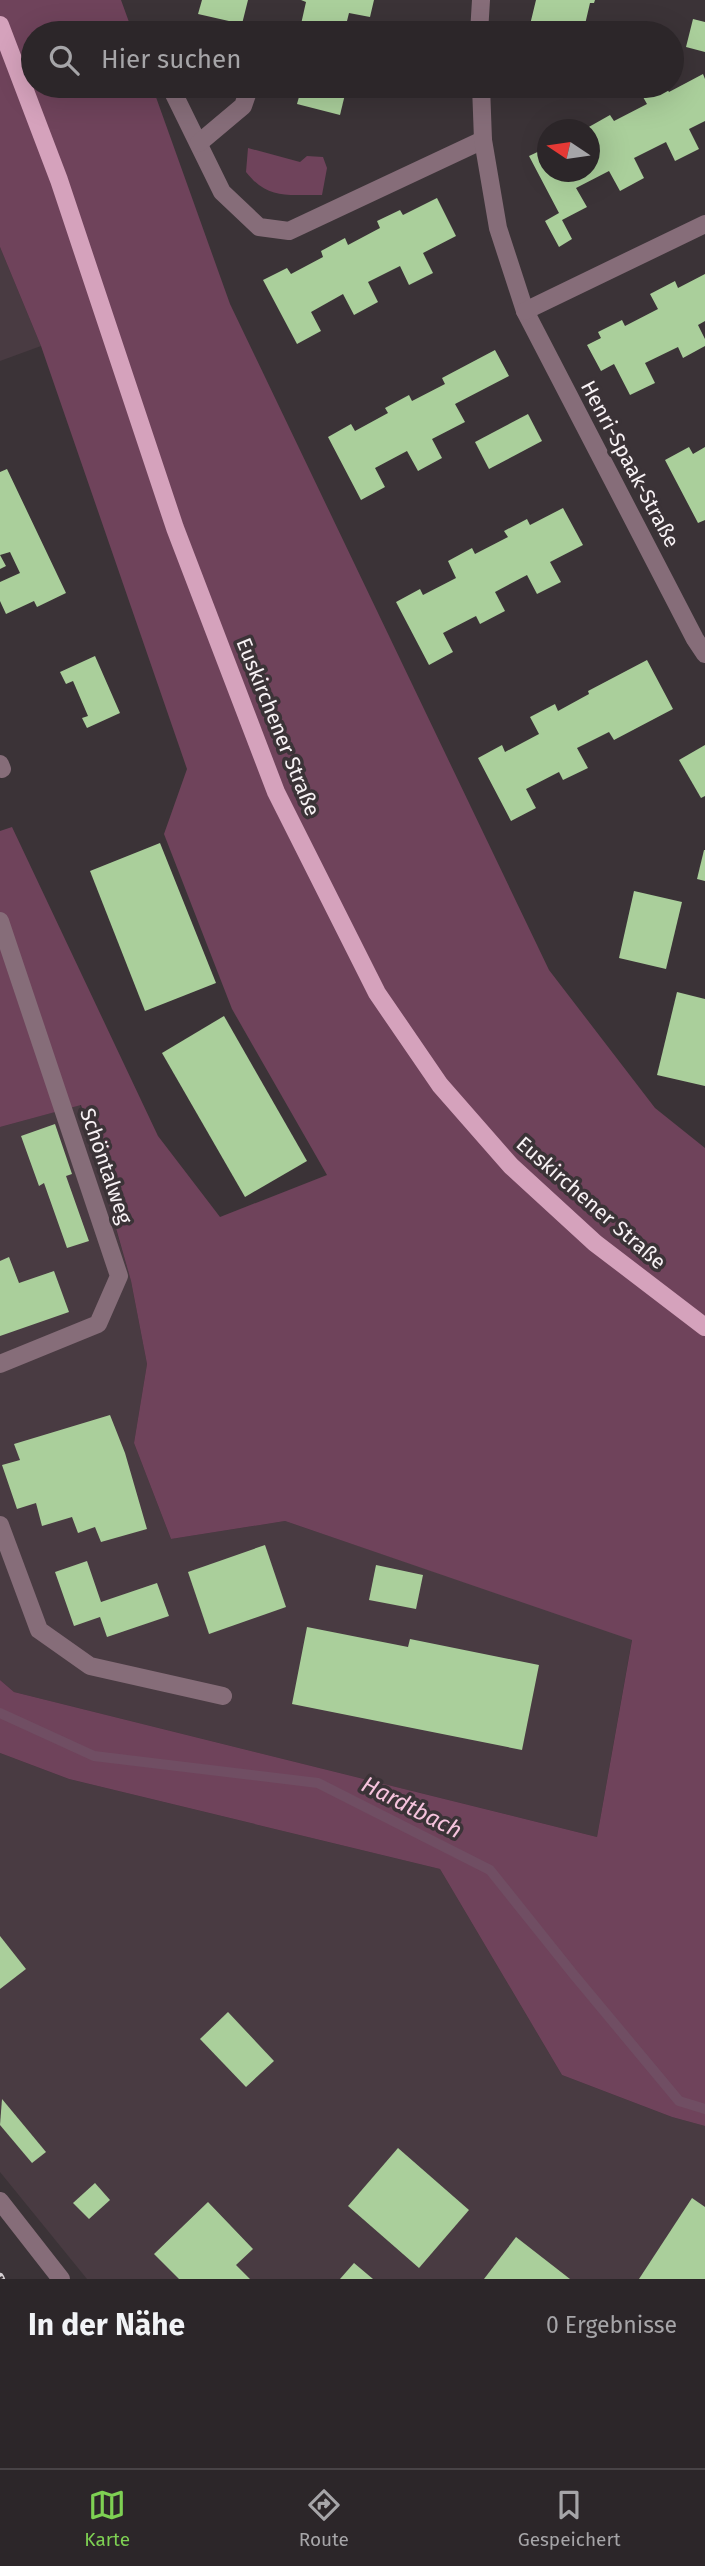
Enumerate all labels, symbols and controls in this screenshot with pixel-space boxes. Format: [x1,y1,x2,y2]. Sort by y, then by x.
search box [21,21,684,98]
icon: search [45,41,83,79]
text: Hier suchen [101,44,241,75]
north arrow [537,119,600,182]
street label: Henri-Spaak-Straße [575,376,685,552]
street label: Euskirchener Straße [230,634,326,820]
street label: Schöntalweg [74,1105,138,1227]
street label: Euskirchener Straße [511,1131,671,1275]
water label: Hardtbach [357,1770,467,1844]
text: In der Nähe [28,2307,185,2343]
text: 0 Ergebnisse [546,2311,677,2339]
tab: Karte [84,2486,130,2551]
tab: Route [299,2486,349,2551]
tab: Gespeichert [518,2486,621,2551]

